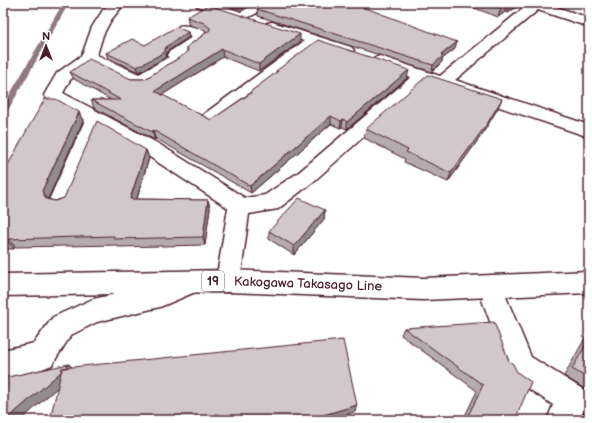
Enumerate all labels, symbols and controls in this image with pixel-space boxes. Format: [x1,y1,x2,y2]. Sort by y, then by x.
north arrow [26,26,66,66]
text: N [42,30,50,43]
road number: 19 [202,271,224,291]
street label: Kakogawa Takasago Line [234,273,383,295]

